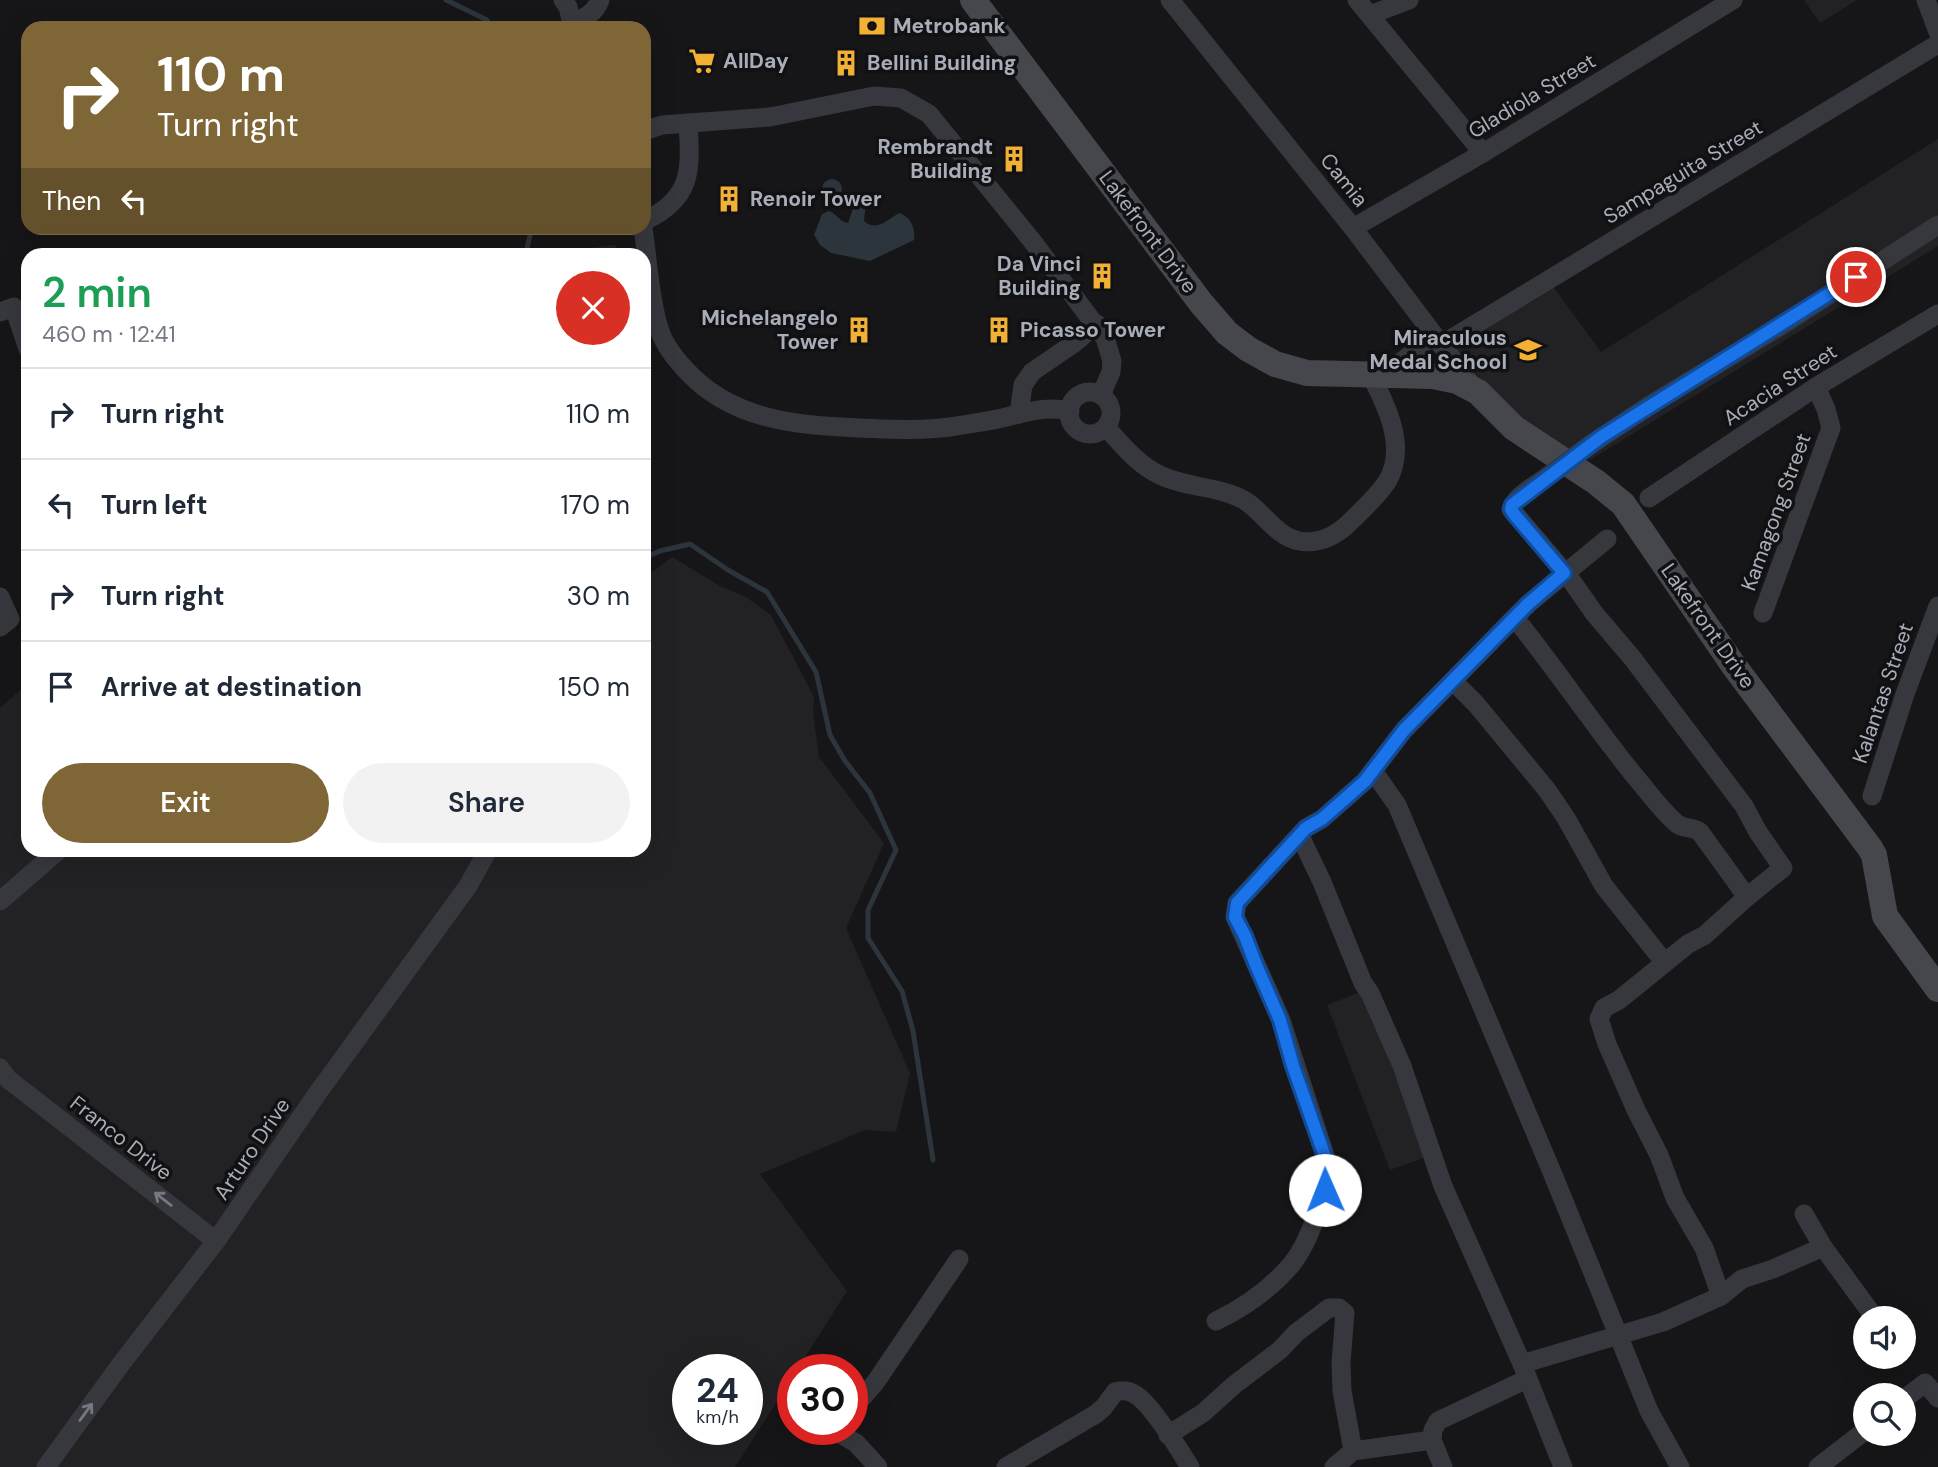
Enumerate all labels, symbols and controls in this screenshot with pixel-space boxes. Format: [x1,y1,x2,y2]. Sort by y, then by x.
bank icon: Metrobank [857,11,887,41]
place label: Metrobank [893,12,1006,40]
text: 110 m [157,42,285,106]
supermarket icon: AllDay [687,46,717,76]
place label: AllDay [723,47,789,75]
street label: Gladiola Street [1463,47,1601,145]
building icon: Bellini Building [831,48,861,78]
icon: right [42,49,133,140]
place label: Bellini Building [867,49,1016,77]
text: Turn right [157,104,299,146]
street label: Sampaguita Street [1598,114,1768,230]
place label: Rembrandt Building [878,133,993,185]
building icon: Rembrandt Building [999,144,1029,174]
street label: Camia [1314,147,1374,213]
street label: Lakefront Drive [1093,165,1203,299]
icon: left [115,182,153,220]
text: Then [42,184,101,218]
building icon: Renoir Tower [714,184,744,214]
place label: Renoir Tower [750,185,882,213]
pin [1826,247,1886,307]
place label: Da Vinci Building [997,250,1081,302]
icon: arrive [1837,258,1875,296]
building icon: Da Vinci Building [1087,261,1117,291]
text: 2 min [42,265,152,320]
button: close [556,271,630,345]
place label: Michelangelo Tower [701,304,838,356]
building icon: Michelangelo Tower [844,315,874,345]
building icon: Picasso Tower [984,315,1014,345]
place label: Picasso Tower [1020,316,1165,344]
text: 460 m · 12:41 [42,319,176,349]
place label: Miraculous Medal School [1370,324,1507,376]
school or university icon: Miraculous Medal School [1513,335,1543,365]
street label: Acacia Street [1718,338,1842,432]
icon: right [42,395,80,433]
text: Turn right [101,397,225,431]
text: 110 m [566,397,630,431]
street label: Kamagong Street [1734,429,1818,595]
icon: left [42,486,80,524]
text: Turn left [101,488,208,522]
text: 170 m [561,488,630,522]
street label: Lakefront Drive [1654,558,1762,694]
icon: right [42,577,80,615]
text: Turn right [101,579,225,613]
text: 30 m [567,579,630,613]
street label: Kalantas Street [1846,619,1920,767]
icon: arrive [42,668,80,706]
text: Arrive at destination [101,670,362,704]
text: 150 m [558,670,630,704]
button: Exit [42,763,329,843]
button: Share [343,763,630,843]
street label: Franco Drive [64,1089,178,1187]
street label: Arturo Drive [208,1093,296,1205]
position arrow [1288,1153,1362,1227]
one-way arrow [154,1191,172,1206]
map controls [1853,1306,1916,1446]
button: sound [1853,1306,1916,1369]
speed limit sign: 30 [777,1354,868,1445]
text: 24 [696,1367,739,1413]
button: search [1853,1383,1916,1446]
one-way arrow [79,1403,93,1422]
text: km/h [696,1405,739,1429]

